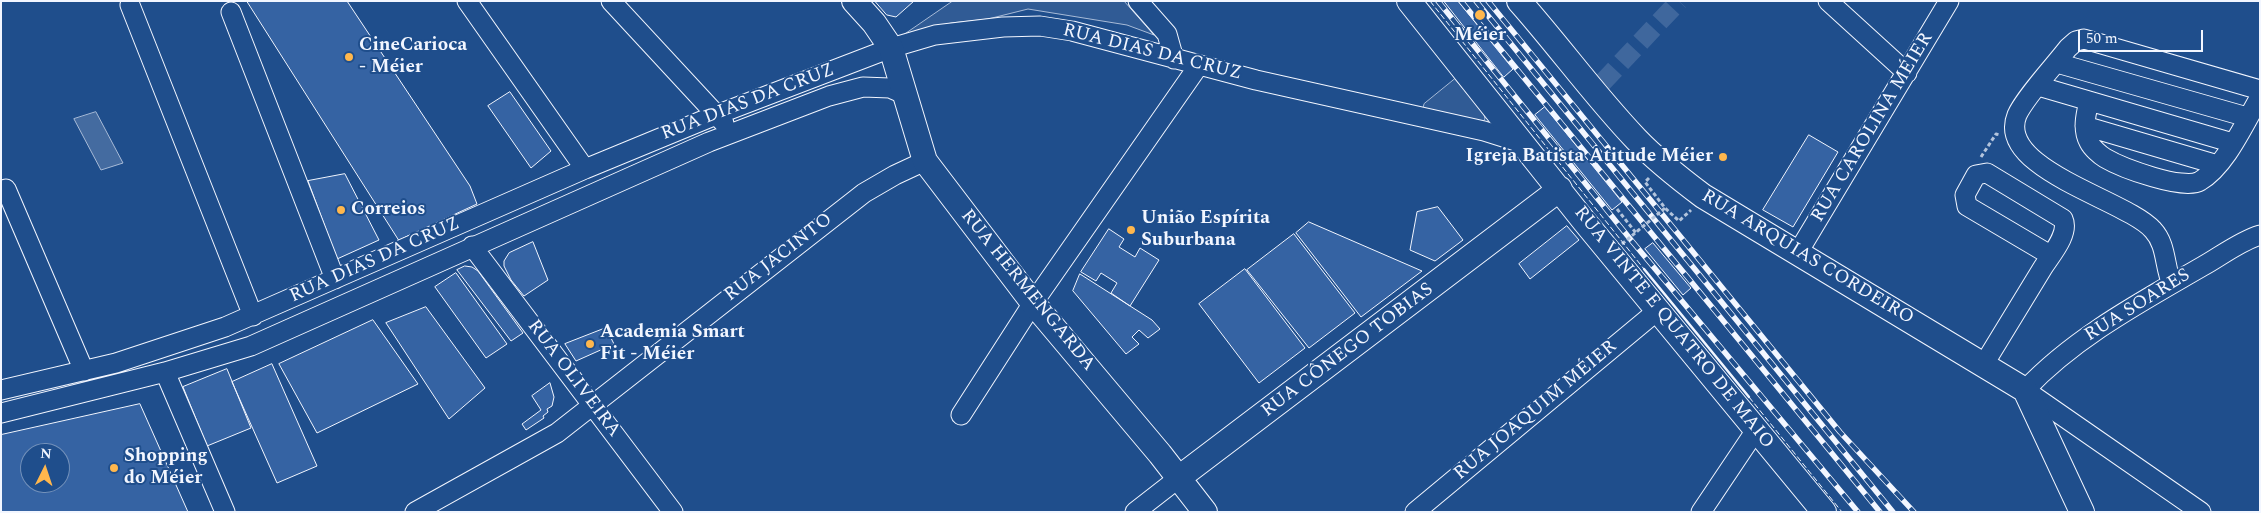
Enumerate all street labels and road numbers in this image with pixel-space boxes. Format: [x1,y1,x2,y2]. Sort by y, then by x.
street label: RUA DIAS DA CRUZ [1060,20,1244,86]
street label: RUA CAROLINA MÉIER [1807,29,1939,227]
street label: RUA DIAS DA CRUZ [658,59,838,147]
street label: RUA ARQUIAS CORDEIRO [1697,185,1917,331]
street label: RUA VINTE E QUATRO DE MAIO [1568,202,1778,454]
street label: RUA HERMENGARDA [955,206,1099,376]
street label: RUA JACINTO [721,209,837,307]
street label: RUA DIAS DA CRUZ [287,213,463,309]
street label: RUA SOARES [2081,265,2195,347]
street label: RUA CÔNEGO TOBIAS [1258,279,1438,423]
street label: RUA OLIVEIRA [521,316,625,442]
street label: RUA JOAQUIM MÉIER [1450,336,1622,486]

